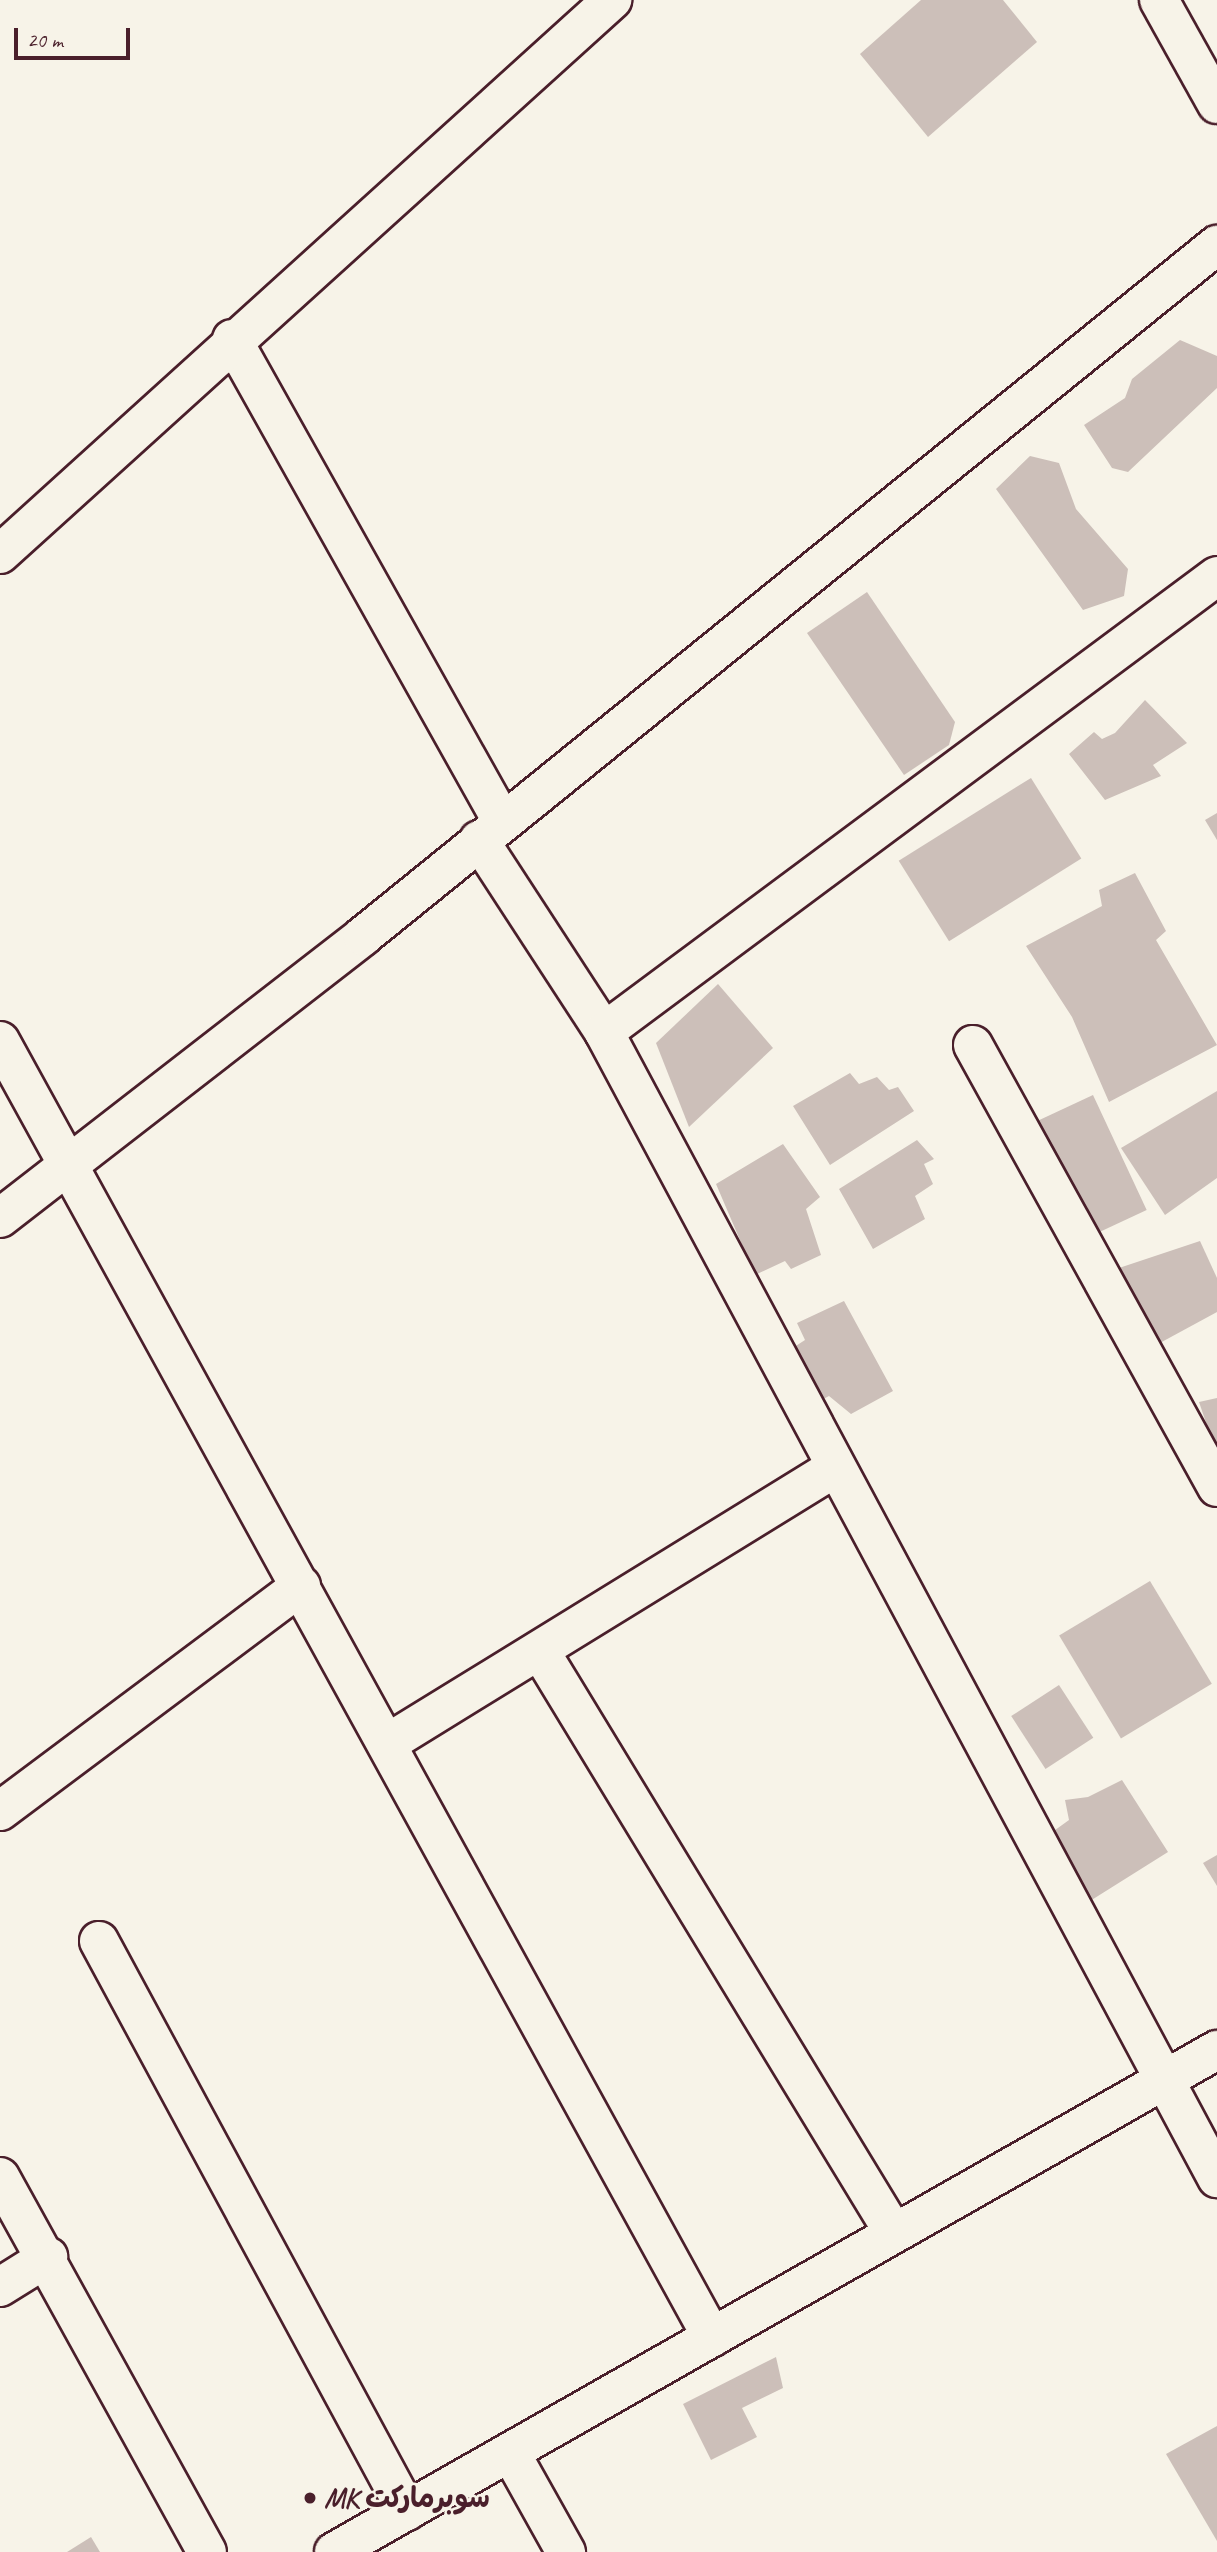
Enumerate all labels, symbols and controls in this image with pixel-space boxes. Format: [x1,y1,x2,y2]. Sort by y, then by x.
scale bar [18,14,133,58]
text: 20 m [27,27,63,53]
place label: MK سوبرماركت [324,2481,490,2515]
marker: MK سوبرماركت [302,2490,318,2506]

